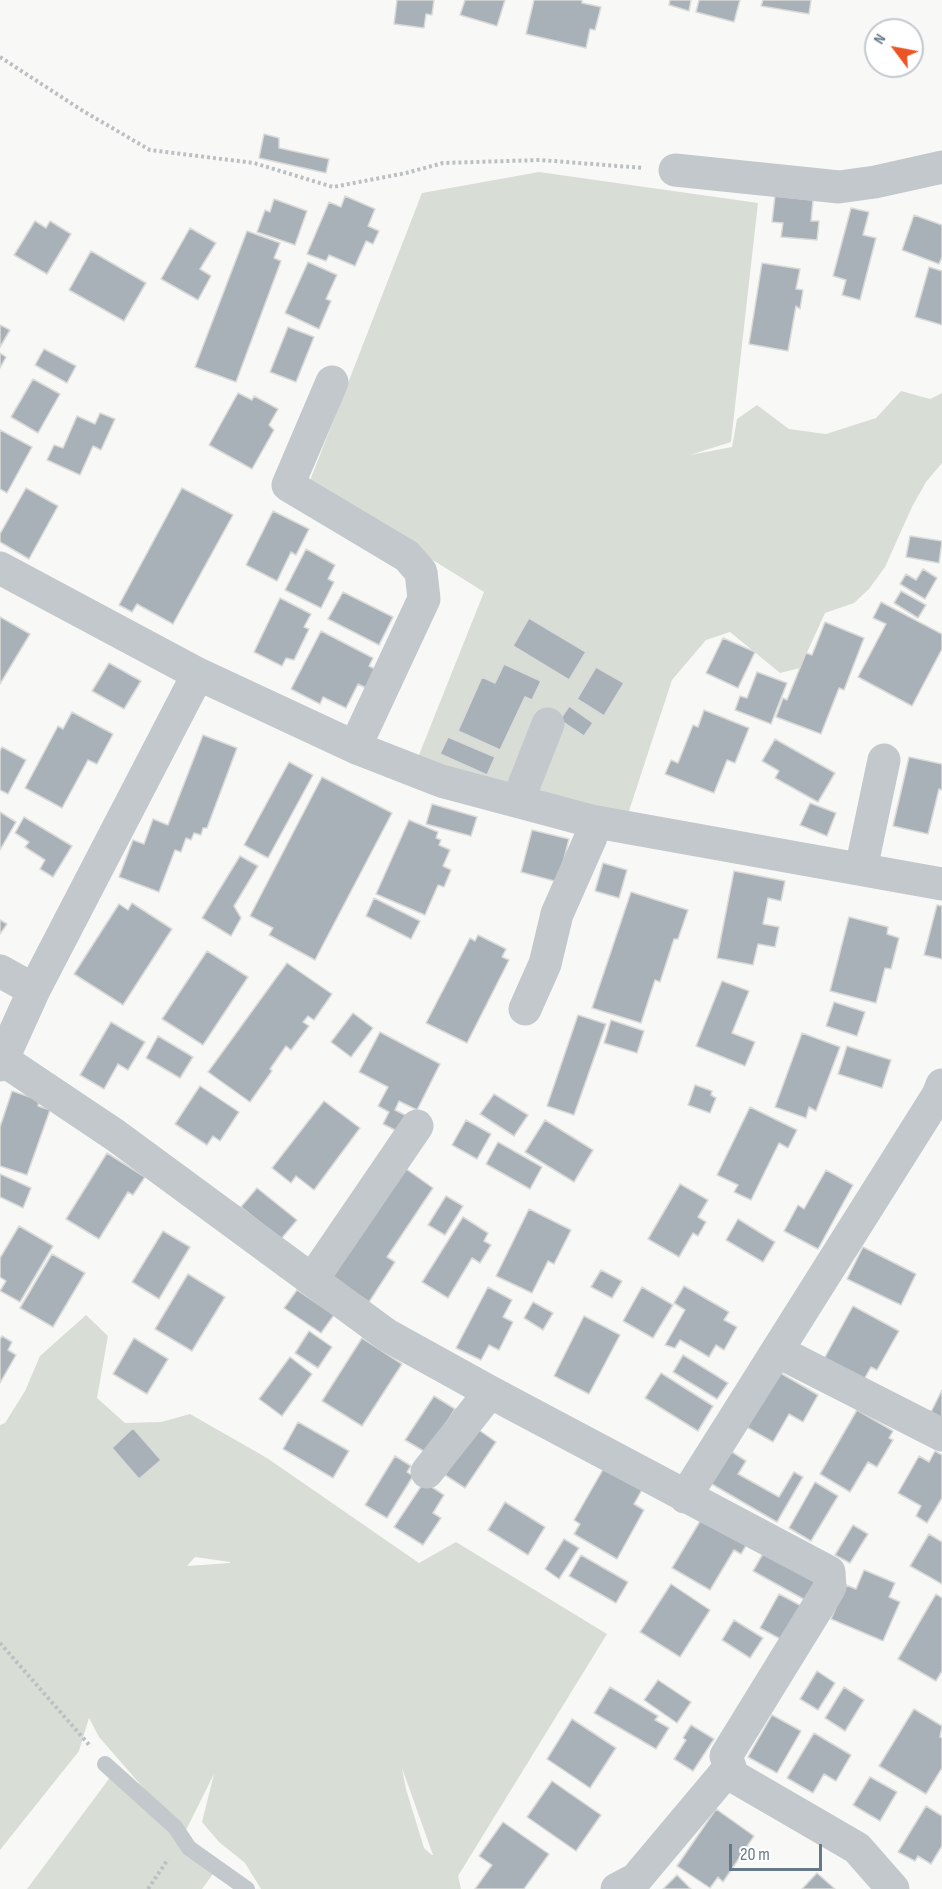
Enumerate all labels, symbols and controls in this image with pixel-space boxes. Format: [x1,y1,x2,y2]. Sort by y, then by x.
north arrow [864,18,924,78]
text: N [870,31,890,48]
scale bar [732,1832,825,1870]
text: 20 m [740,1844,770,1865]

